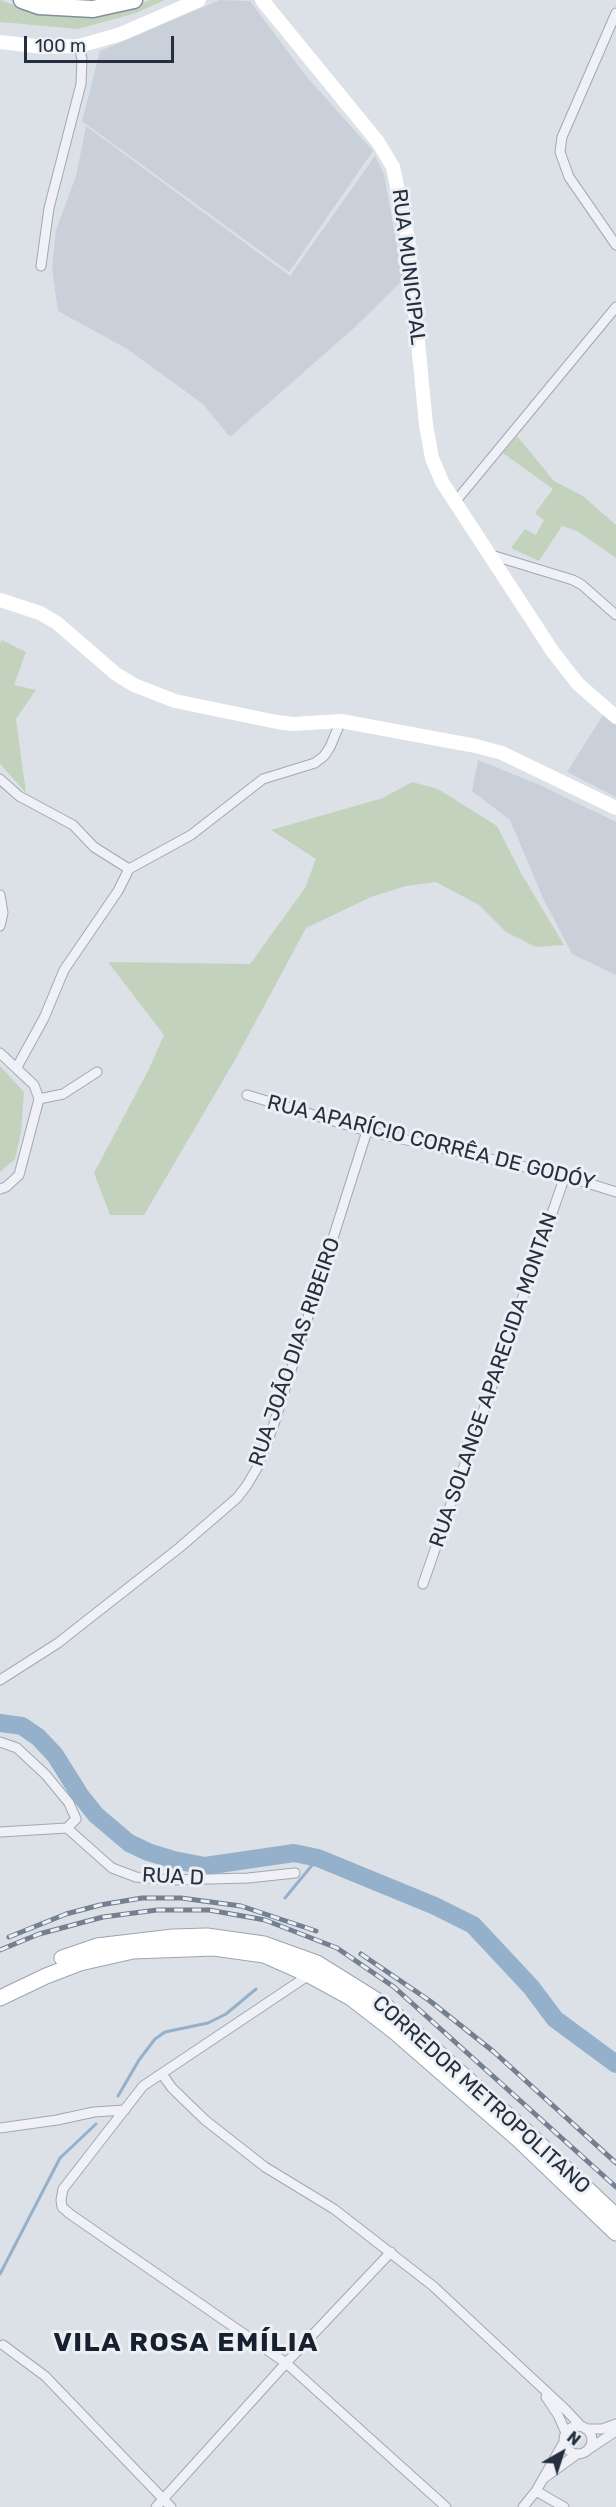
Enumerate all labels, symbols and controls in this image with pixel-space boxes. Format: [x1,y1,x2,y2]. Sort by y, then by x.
scale bar [27,24,177,62]
text: 100 m [35,35,86,57]
street label: RUA MUNICIPAL [386,187,430,347]
street label: RUA APARÍCIO CORRÊA DE GODÓY [265,1090,597,1196]
street label: RUA SOLANGE APARECIDA MONTAN [425,1209,563,1551]
street label: RUA JOÃO DIAS RIBEIRO [244,1234,346,1470]
street label: RUA D [141,1863,205,1891]
street label: CORREDOR METROPOLITANO [367,1991,595,2199]
district label: VILA ROSA EMÍLIA [53,2327,319,2359]
north arrow [532,2423,592,2483]
text: N [563,2428,584,2450]

